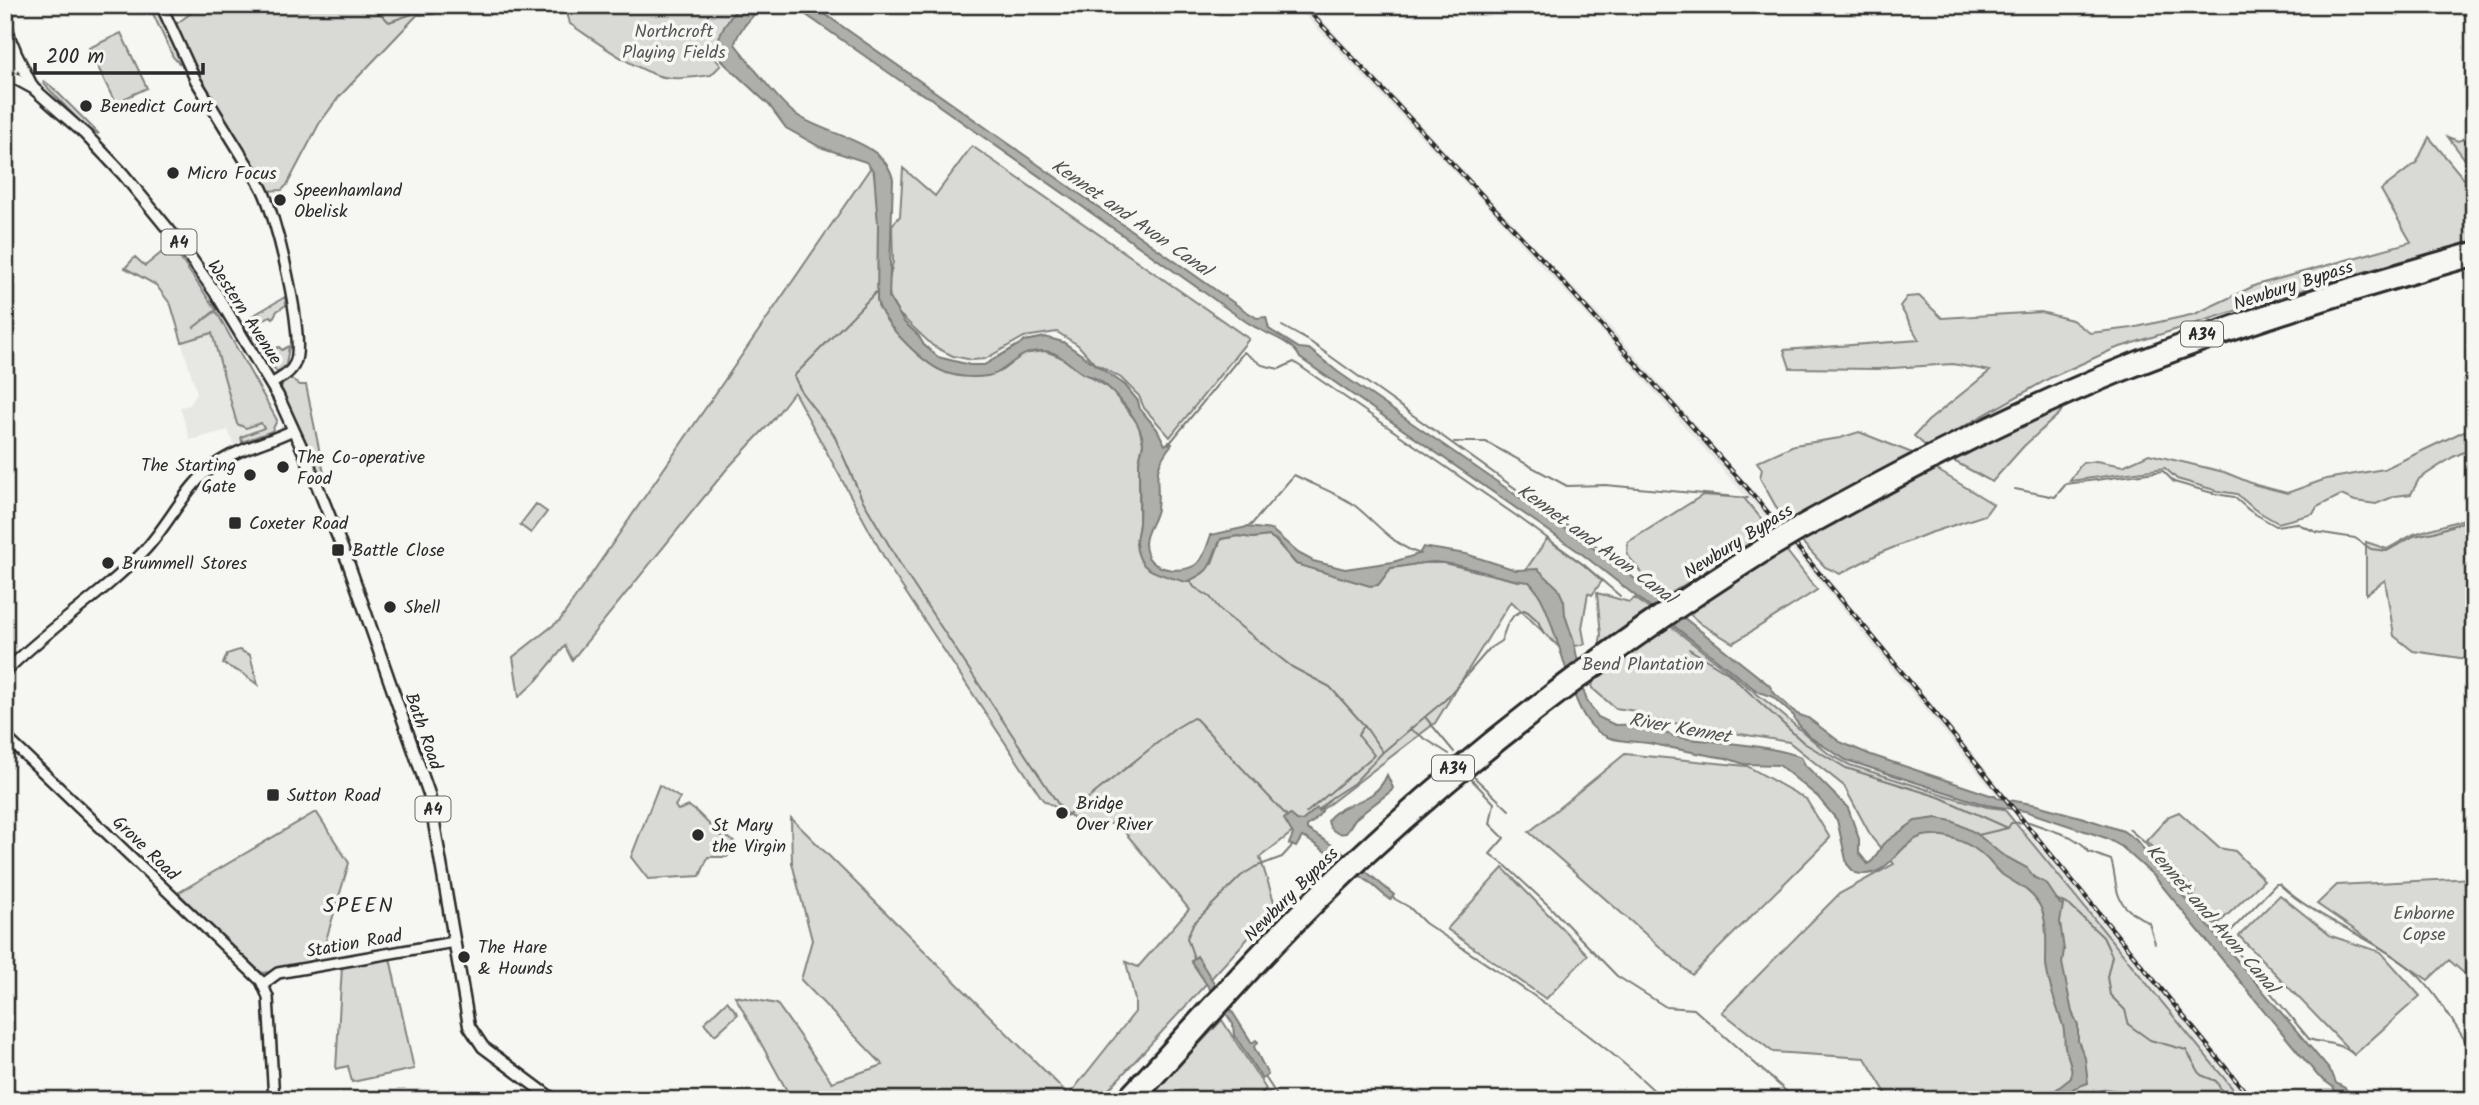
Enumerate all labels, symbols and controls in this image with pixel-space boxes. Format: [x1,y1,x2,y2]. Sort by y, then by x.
park label: Northcroft Playing Fields [622,18,726,68]
scale bar [35,32,203,76]
text: 200 m [46,41,104,74]
place label: Benedict Court [100,93,214,122]
marker: Benedict Court [78,98,94,114]
water label: Kennet and Avon Canal [1045,152,1220,287]
place label: Micro Focus [187,160,277,189]
marker: Micro Focus [165,165,181,181]
place label: Speenhamland Obelisk [294,177,403,227]
marker: Speenhamland Obelisk [272,192,288,208]
road number: A4 [162,230,196,254]
street label: Newbury Bypass [2230,253,2357,319]
street label: Western Avenue [199,254,289,371]
road number: A34 [2181,322,2223,346]
place label: The Co-operative Food [297,444,425,494]
place label: The Starting Gate [141,452,236,502]
marker: The Co-operative Food [275,459,291,475]
marker: The Starting Gate [242,467,258,483]
water label: Kennet and Avon Canal [1510,477,1684,614]
street label: Newbury Bypass [1678,497,1800,588]
place label: Coxeter Road [249,510,349,539]
marker: Coxeter Road [227,515,243,531]
place label: Battle Close [352,537,445,566]
marker: Battle Close [330,542,346,558]
place label: Brummell Stores [122,550,248,579]
marker: Brummell Stores [100,555,116,571]
place label: Shell [404,594,441,623]
marker: Shell [382,599,398,615]
park label: Bend Plantation [1582,651,1704,680]
street label: Bath Road [396,689,450,775]
water label: River Kennet [1627,705,1735,753]
road number: A34 [1432,755,1474,780]
place label: Sutton Road [287,782,381,811]
marker: Sutton Road [265,787,281,803]
place label: Bridge Over River [1076,790,1153,840]
road number: A4 [416,796,450,822]
marker: Bridge Over River [1054,805,1070,821]
street label: Grove Road [105,809,186,889]
place label: St Mary the Virgin [712,812,786,862]
marker: St Mary the Virgin [690,827,706,843]
water label: Kennet and Avon Canal [2138,838,2287,1003]
street label: Newbury Bypass [1238,841,1347,949]
district label: SPEEN [323,890,395,923]
park label: Enborne Copse [2393,900,2455,950]
street label: Station Road [304,922,406,967]
place label: The Hare & Hounds [478,934,553,984]
marker: The Hare & Hounds [456,949,472,965]

